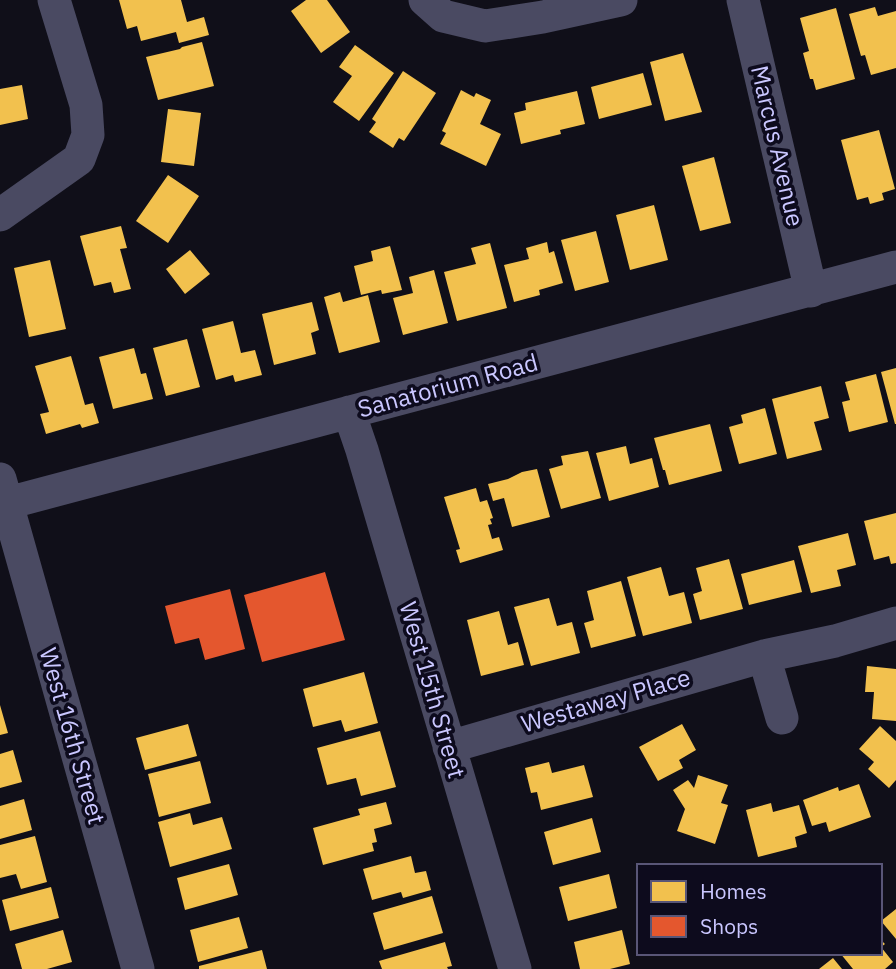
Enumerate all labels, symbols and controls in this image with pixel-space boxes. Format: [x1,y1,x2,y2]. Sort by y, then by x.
street label: Marcus Avenue [744,62,812,229]
street label: Sanatorium Road [354,346,541,424]
street label: West 15th Street [392,598,473,782]
street label: West 16th Street [32,644,113,828]
street label: Westaway Place [517,661,694,739]
legend [637,864,882,955]
text: Homes [700,877,767,905]
text: Shops [700,912,758,940]

